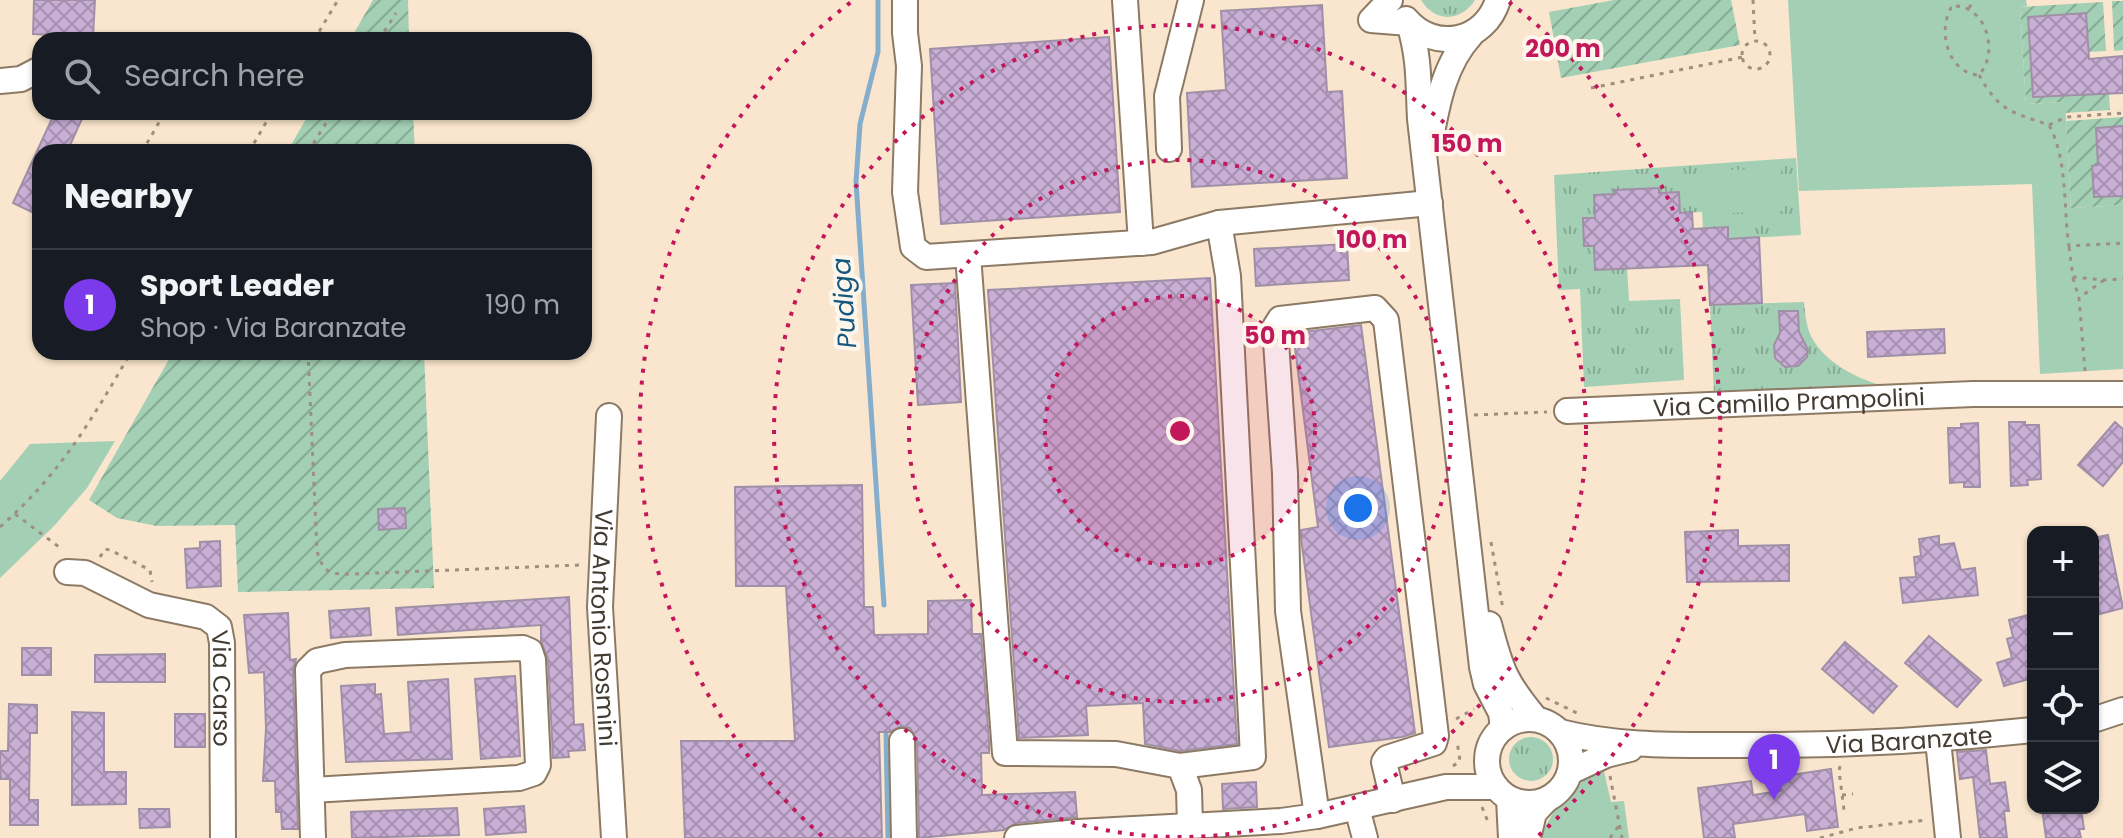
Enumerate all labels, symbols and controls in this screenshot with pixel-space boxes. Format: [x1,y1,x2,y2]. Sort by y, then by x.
search box [32,32,592,120]
text: 200 m [1525,32,1601,65]
icon: search [60,54,104,98]
text: Search here [124,54,305,97]
text: 150 m [1432,127,1502,160]
text: Nearby [64,172,193,220]
text: 100 m [1337,223,1407,256]
water label: Pudiga [823,256,865,350]
text: Sport Leader [140,264,334,307]
text: 1 [85,287,95,323]
text: 190 m [485,287,560,323]
text: Shop · Via Baranzate [140,310,406,346]
text: 50 m [1244,319,1306,352]
street label: Via Camillo Prampolini [1652,380,1926,424]
centre of rings [1166,417,1194,445]
your location [1338,488,1378,528]
street label: Via Antonio Rosmini [583,508,625,748]
map controls [2027,526,2099,814]
button: + [2027,526,2099,598]
button: − [2027,598,2099,670]
street label: Via Carso [203,627,239,747]
button: locate [2027,670,2099,742]
street label: Via Baranzate [1825,718,1994,761]
pin: 1 [1748,734,1800,800]
button: layers [2027,742,2099,814]

